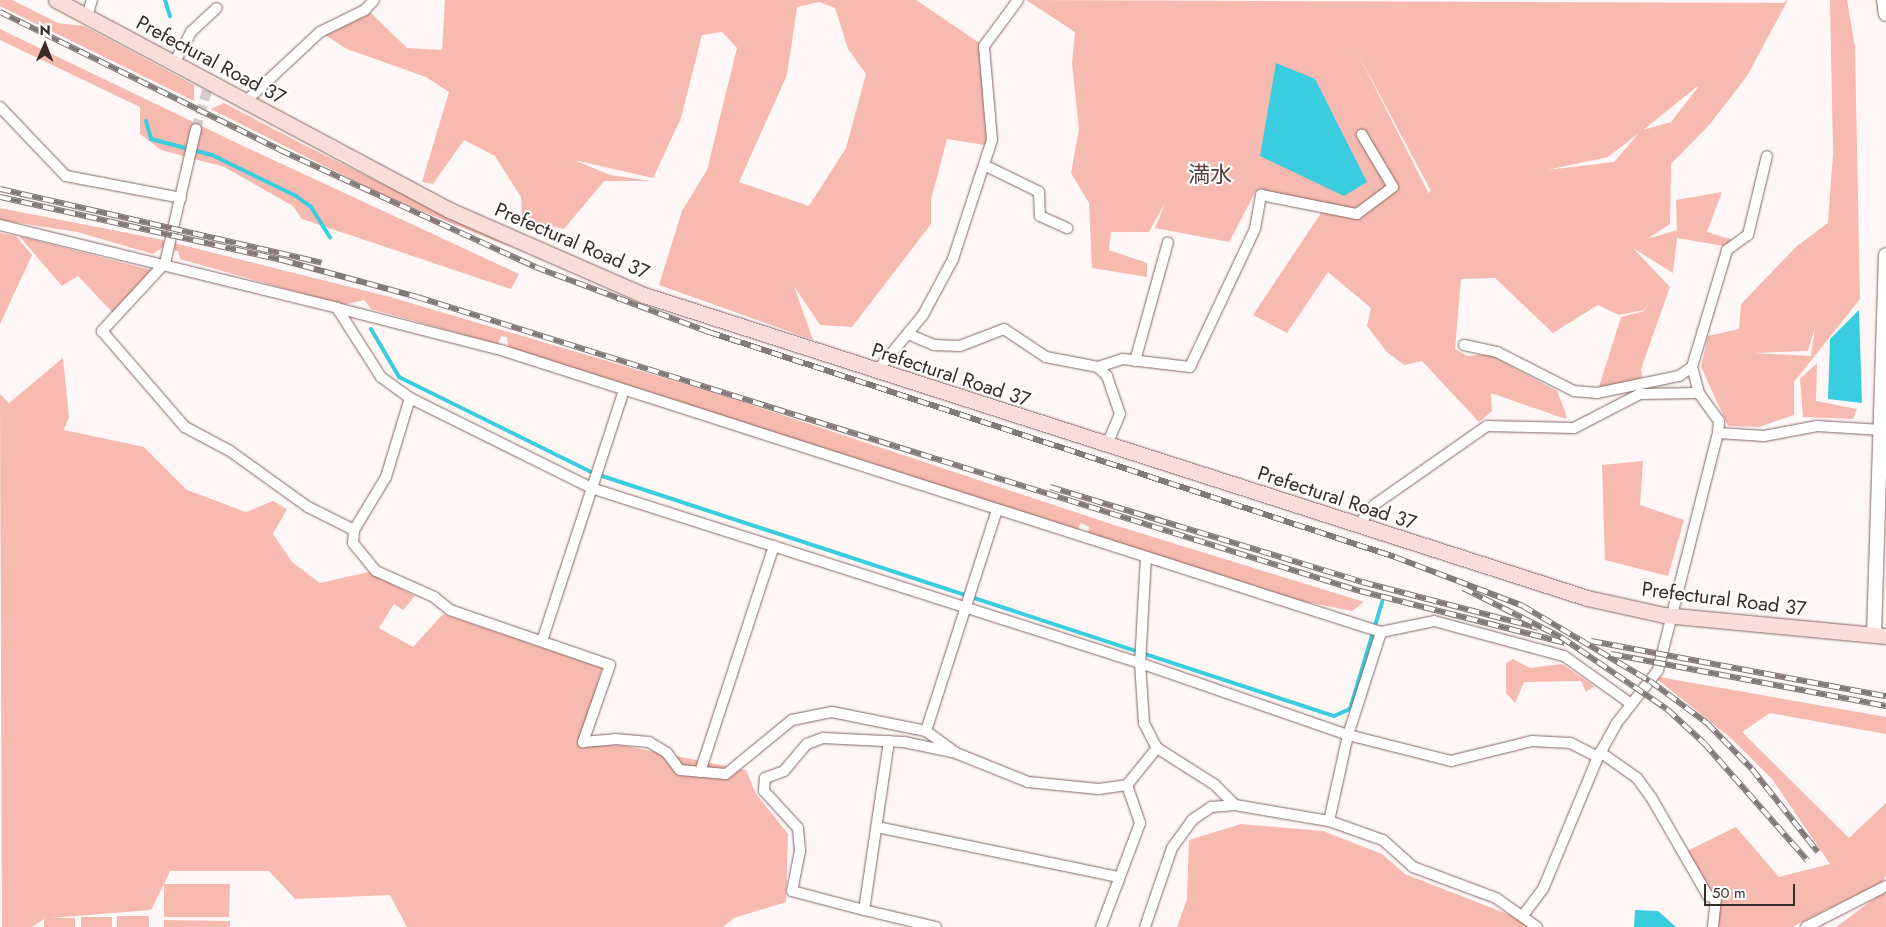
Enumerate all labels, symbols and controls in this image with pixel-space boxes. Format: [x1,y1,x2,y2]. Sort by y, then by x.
street label: Prefectural Road 37 [132,11,290,109]
north arrow [20,20,70,70]
text: N [40,20,51,40]
district label: 満水 [1188,162,1232,188]
street label: Prefectural Road 37 [491,198,653,284]
street label: Prefectural Road 37 [869,338,1033,412]
street label: Prefectural Road 37 [1255,461,1419,535]
street label: Prefectural Road 37 [1640,577,1808,621]
scale bar [1706,874,1797,906]
text: 50 m [1712,882,1746,904]

